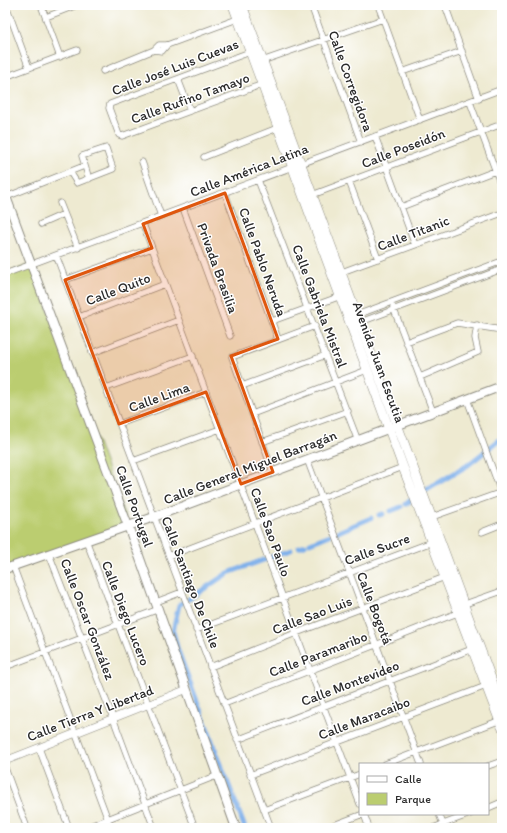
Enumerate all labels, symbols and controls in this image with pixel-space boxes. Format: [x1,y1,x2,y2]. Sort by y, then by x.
street label: Calle Corregidora [324,28,377,135]
street label: Calle José Luis Cuevas [109,35,241,100]
street label: Calle Rufino Tamayo [128,69,252,128]
street label: Calle Poseidón [359,125,448,172]
street label: Calle América Latina [188,140,311,201]
street label: Calle Pablo Neruda [235,205,290,320]
street label: Calle Titanic [375,212,452,255]
street label: Privada Brasilia [193,221,242,316]
street label: Calle Gabriela Mistral [288,242,351,370]
street label: Calle Quito [83,269,153,310]
street label: Avenida Juan Escutia [349,299,408,425]
street label: Calle Lima [126,378,193,416]
street label: Calle General Miguel Barragán [161,426,340,508]
street label: Calle Portugal [112,463,157,549]
street label: Calle Sao Paulo [247,485,295,579]
street label: Calle Santiago De Chile [157,514,224,651]
street label: Calle Sucre [342,530,413,569]
street label: Calle Oscar González [57,556,119,683]
street label: Calle Diego Lucero [98,558,153,668]
street label: Calle Bogotá [353,569,396,648]
street label: Calle Sao Luis [270,592,354,638]
street label: Calle Paramaribo [267,628,370,681]
street label: Calle Montevideo [299,657,402,710]
street label: Calle Tierra Y Libertad [25,681,156,745]
street label: Calle Maracaibo [316,693,412,744]
legend [359,763,489,815]
text: Calle [395,772,422,786]
text: Parque [395,792,431,806]

